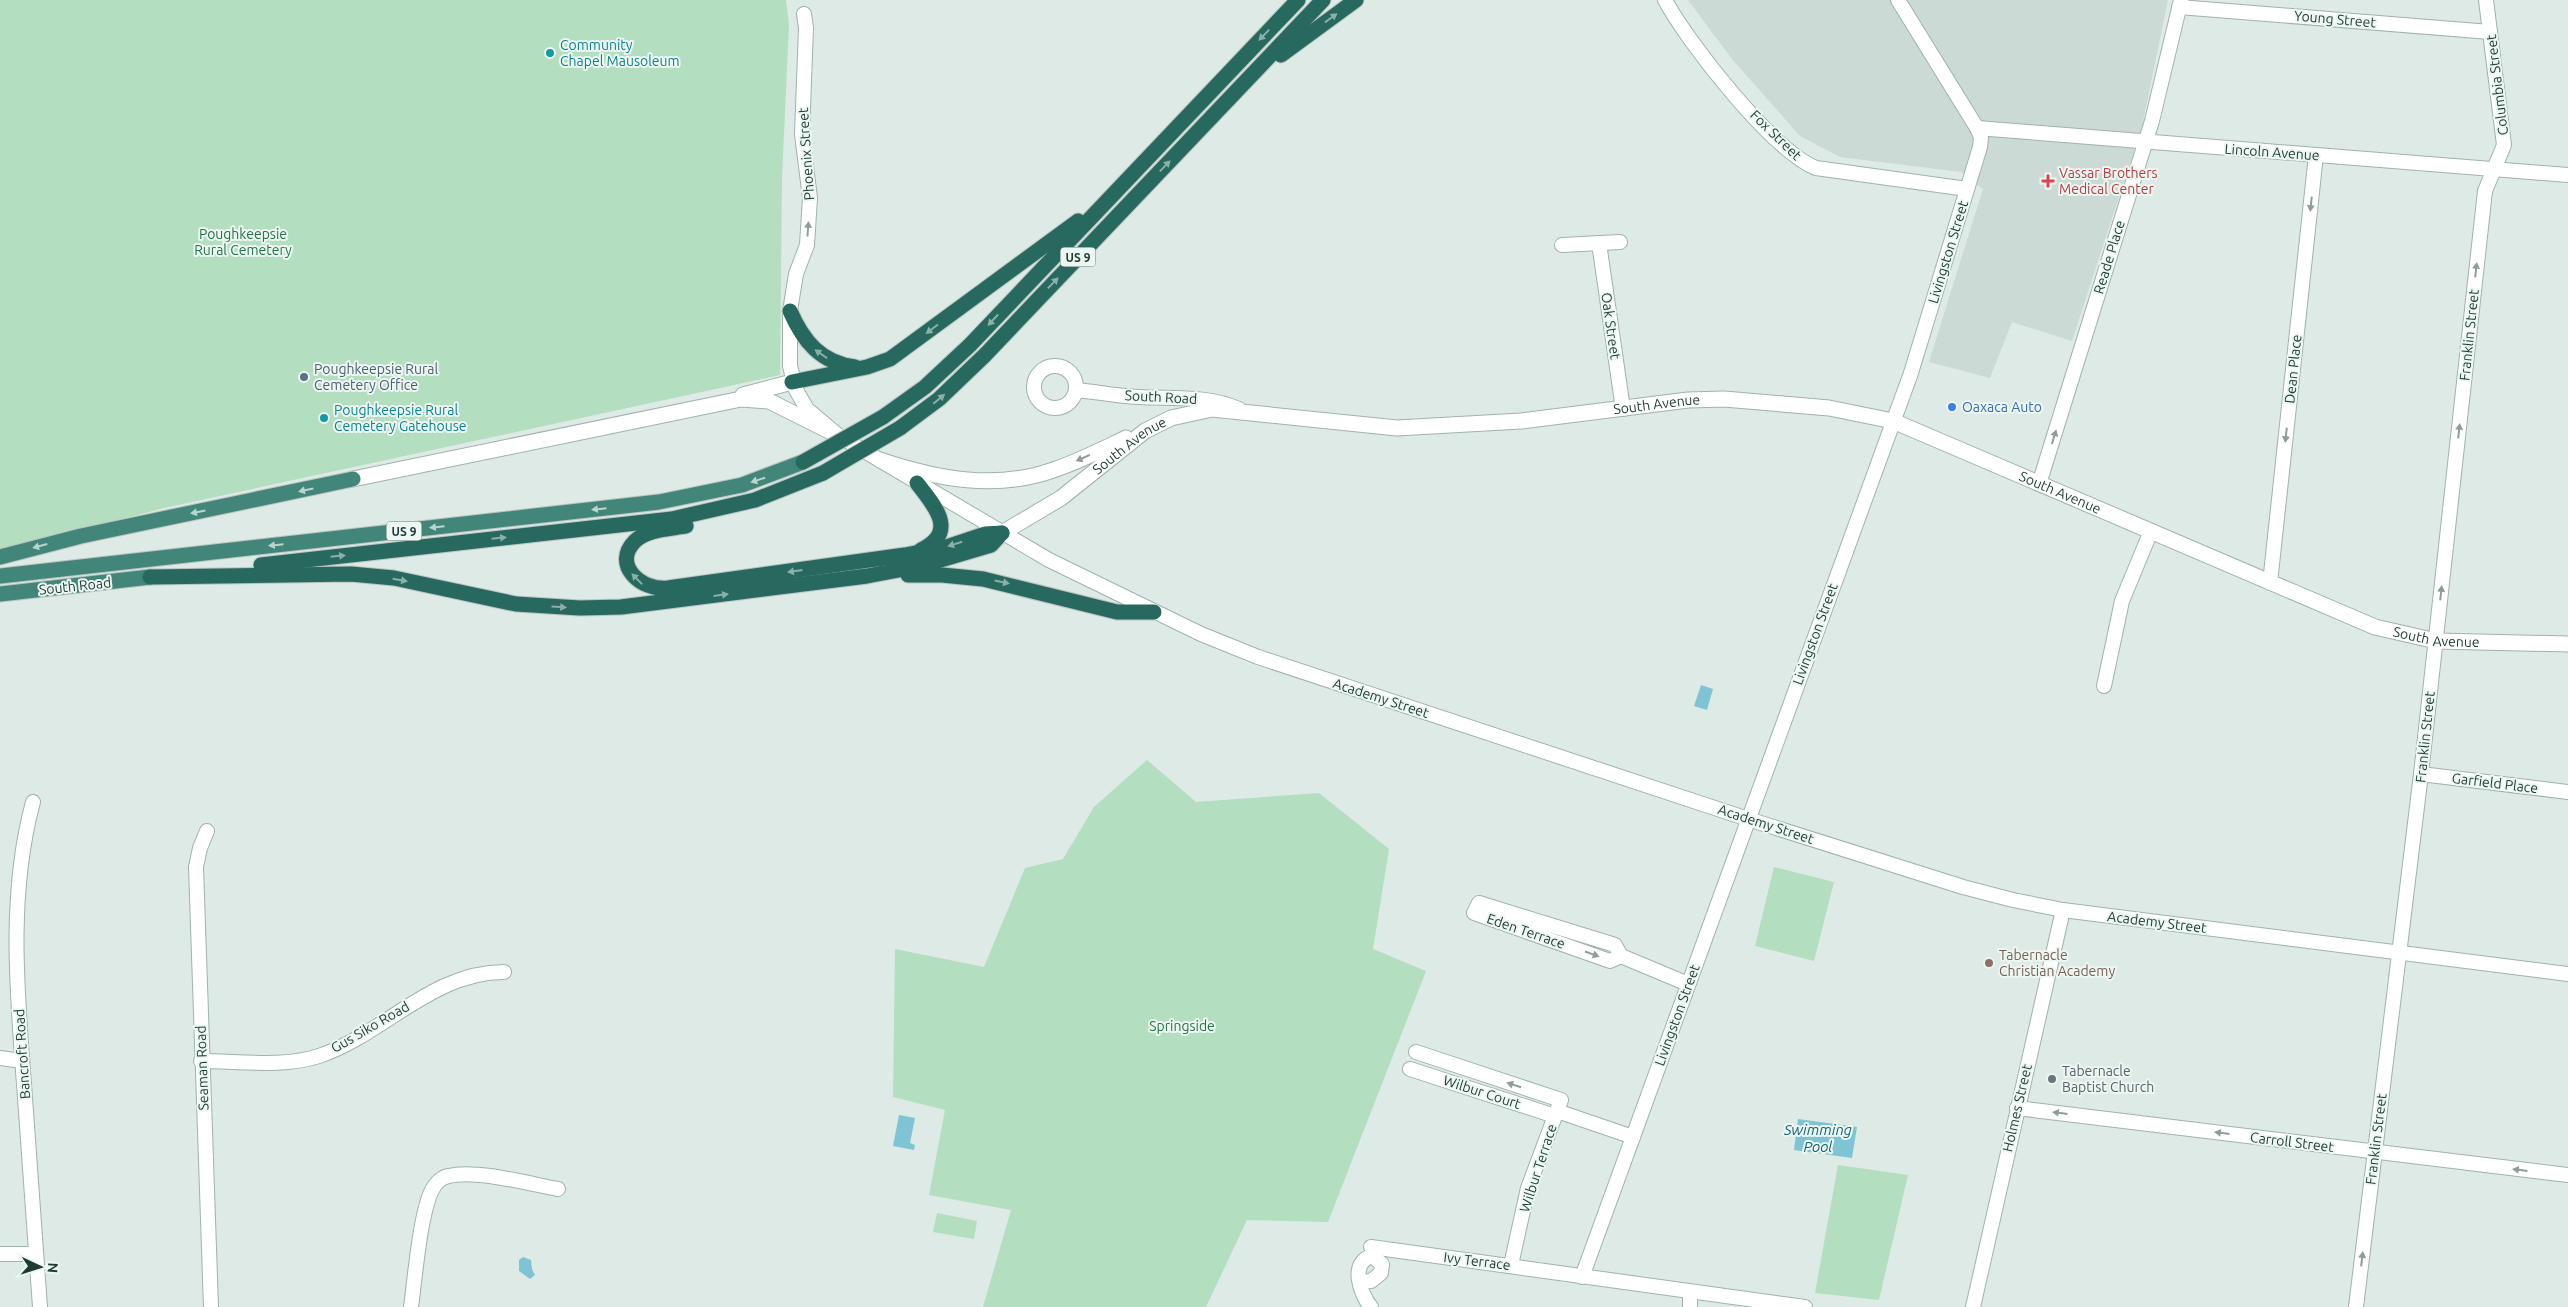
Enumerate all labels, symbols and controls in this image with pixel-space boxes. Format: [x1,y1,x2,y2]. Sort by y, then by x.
street label: Young Street [2293,7,2377,31]
one-way arrow [1324,13,1338,23]
one-way arrow [1258,29,1270,41]
street label: Columbia Street [2483,33,2511,136]
place label: Community Chapel Mausoleum [560,37,680,69]
marker: Community Chapel Mausoleum [544,47,556,59]
street label: Phoenix Street [795,107,817,201]
street label: Fox Street [1747,107,1805,164]
street label: Lincoln Avenue [2224,141,2320,163]
one-way arrow [1159,160,1171,172]
place label: Vassar Brothers Medical Center [2059,165,2158,197]
marker: Vassar Brothers Medical Center [2041,174,2055,188]
one-way arrow [2307,196,2315,212]
street label: Livingston Street [1925,198,1971,305]
street label: Reade Place [2090,218,2128,296]
one-way arrow [804,221,812,237]
park label: Poughkeepsie Rural Cemetery [194,226,292,258]
road number: US 9 [1060,248,1096,266]
one-way arrow [2472,262,2480,278]
one-way arrow [1047,278,1059,290]
street label: Franklin Street [2456,288,2482,382]
street label: Oak Street [1598,291,1624,361]
one-way arrow [987,314,999,326]
one-way arrow [926,324,939,335]
street label: Dean Place [2281,334,2305,404]
one-way arrow [814,349,828,359]
place label: Poughkeepsie Rural Cemetery Office [314,361,439,393]
marker: Poughkeepsie Rural Cemetery Office [298,371,310,383]
street label: South Road [1124,387,1198,407]
street label: South Avenue [1612,392,1700,417]
one-way arrow [932,393,945,404]
place label: Oaxaca Auto [1962,399,2042,415]
marker: Oaxaca Auto [1946,401,1958,413]
place label: Poughkeepsie Rural Cemetery Gatehouse [334,402,467,434]
marker: Poughkeepsie Rural Cemetery Gatehouse [318,412,330,424]
street label: South Avenue [1089,414,1169,478]
one-way arrow [2455,423,2463,439]
one-way arrow [2282,427,2290,443]
one-way arrow [2050,430,2058,445]
one-way arrow [1076,454,1090,462]
street label: South Avenue [2017,468,2103,517]
one-way arrow [751,476,766,484]
one-way arrow [298,486,313,494]
one-way arrow [590,505,606,513]
one-way arrow [191,508,206,516]
road number: US 9 [386,522,422,540]
one-way arrow [429,523,445,531]
one-way arrow [492,534,508,542]
one-way arrow [947,540,962,548]
one-way arrow [268,541,284,549]
one-way arrow [32,543,47,551]
one-way arrow [330,552,346,560]
one-way arrow [787,567,803,575]
one-way arrow [631,573,643,585]
street label: South Road [38,574,112,598]
one-way arrow [392,576,408,584]
one-way arrow [995,578,1010,586]
street label: Livingston Street [1789,581,1841,687]
one-way arrow [2437,585,2445,601]
one-way arrow [714,591,730,599]
one-way arrow [552,604,568,612]
street label: South Avenue [2392,623,2480,650]
street label: Academy Street [1331,675,1431,721]
street label: Franklin Street [2412,690,2438,784]
street label: Garfield Place [2451,770,2539,796]
street label: Academy Street [1716,801,1816,847]
street label: Academy Street [2106,908,2208,936]
street label: Eden Terrace [1485,910,1567,952]
place label: Tabernacle Christian Academy [1999,947,2115,979]
one-way arrow [1584,951,1599,959]
marker: Tabernacle Christian Academy [1983,957,1995,969]
street label: Livingston Street [1651,962,1703,1068]
street label: Gus Siko Road [328,998,412,1056]
street label: Bancroft Road [11,1008,33,1100]
park label: Springside [1149,1018,1215,1034]
street label: Seaman Road [193,1025,211,1111]
street label: Holmes Street [1999,1062,2035,1154]
place label: Tabernacle Baptist Church [2062,1063,2154,1095]
street label: Wilbur Court [1441,1072,1523,1112]
marker: Tabernacle Baptist Church [2046,1073,2058,1085]
one-way arrow [1507,1081,1522,1088]
street label: Franklin Street [2362,1092,2390,1186]
one-way arrow [2052,1109,2068,1117]
water label: Swimming Pool [1783,1121,1852,1155]
street label: Wilbur Terrace [1516,1122,1560,1214]
one-way arrow [2213,1129,2229,1137]
street label: Carroll Street [2249,1129,2335,1155]
one-way arrow [2511,1166,2527,1174]
north arrow [15,1242,65,1292]
street label: Ivy Terrace [1443,1249,1511,1273]
one-way arrow [2358,1250,2366,1266]
text: N [45,1262,61,1274]

